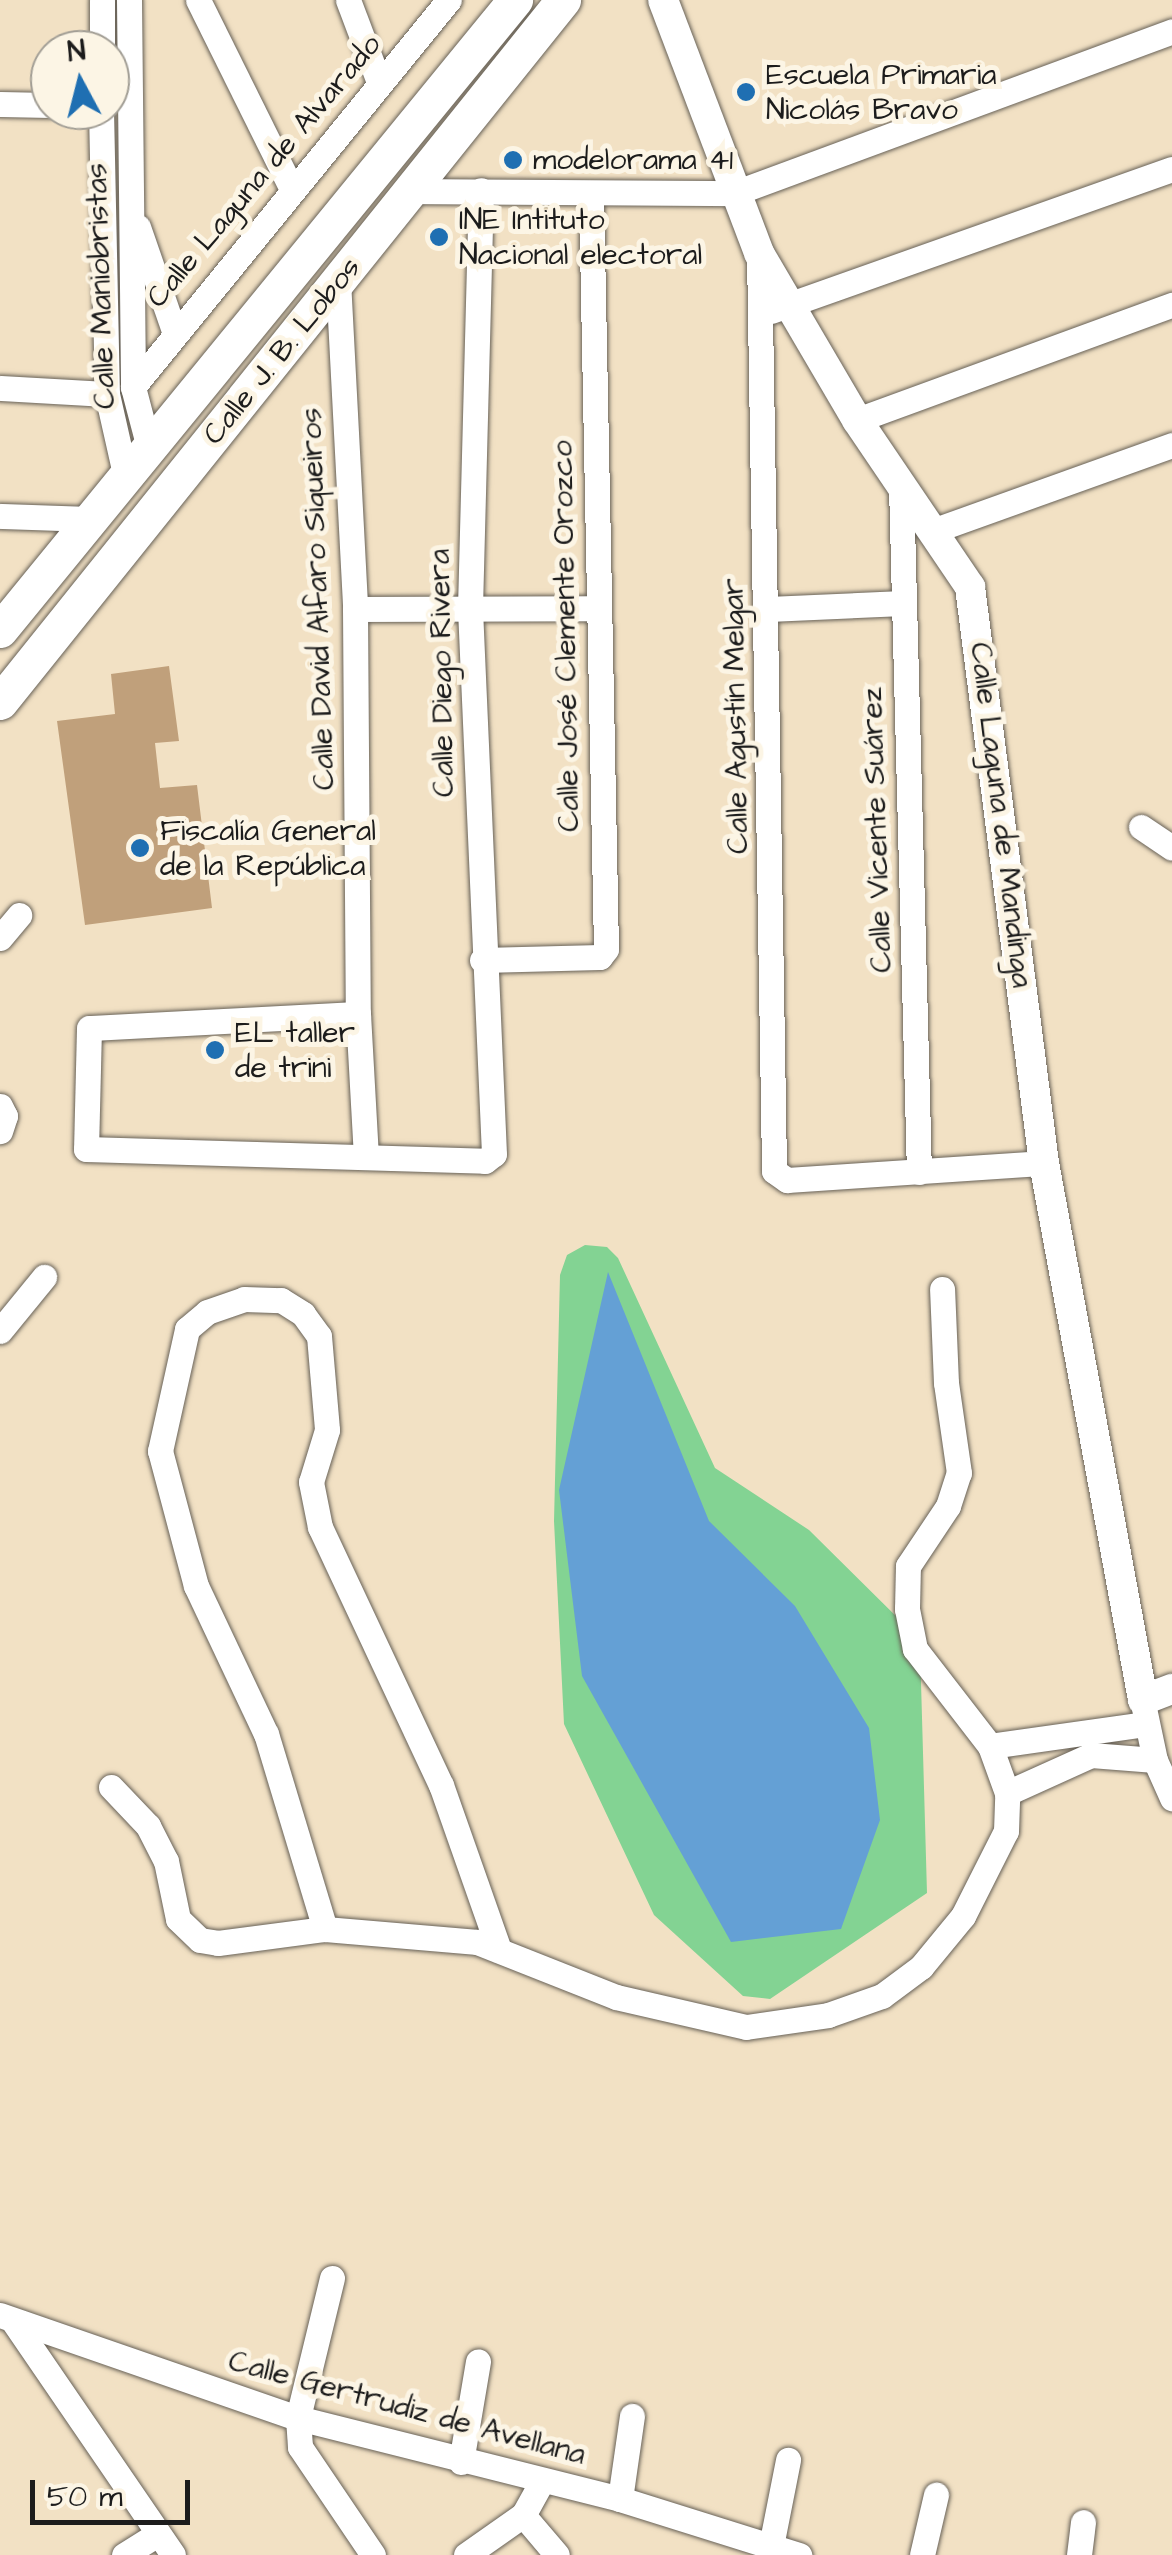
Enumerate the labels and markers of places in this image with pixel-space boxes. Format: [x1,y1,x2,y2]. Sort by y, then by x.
place label: Escuela Primaria Nicolás Bravo [766,57,996,128]
marker: Escuela Primaria Nicolás Bravo [735,81,757,103]
place label: modelorama 41 [533,142,733,178]
marker: modelorama 41 [502,149,524,171]
place label: INE Intituto Nacional electoral [459,202,702,272]
marker: INE Intituto Nacional electoral [428,226,450,248]
place label: Fiscalía General de la República [160,813,376,884]
marker: Fiscalía General de la República [129,837,151,859]
place label: EL taller de trini [235,1015,355,1086]
marker: EL taller de trini [204,1039,226,1061]

